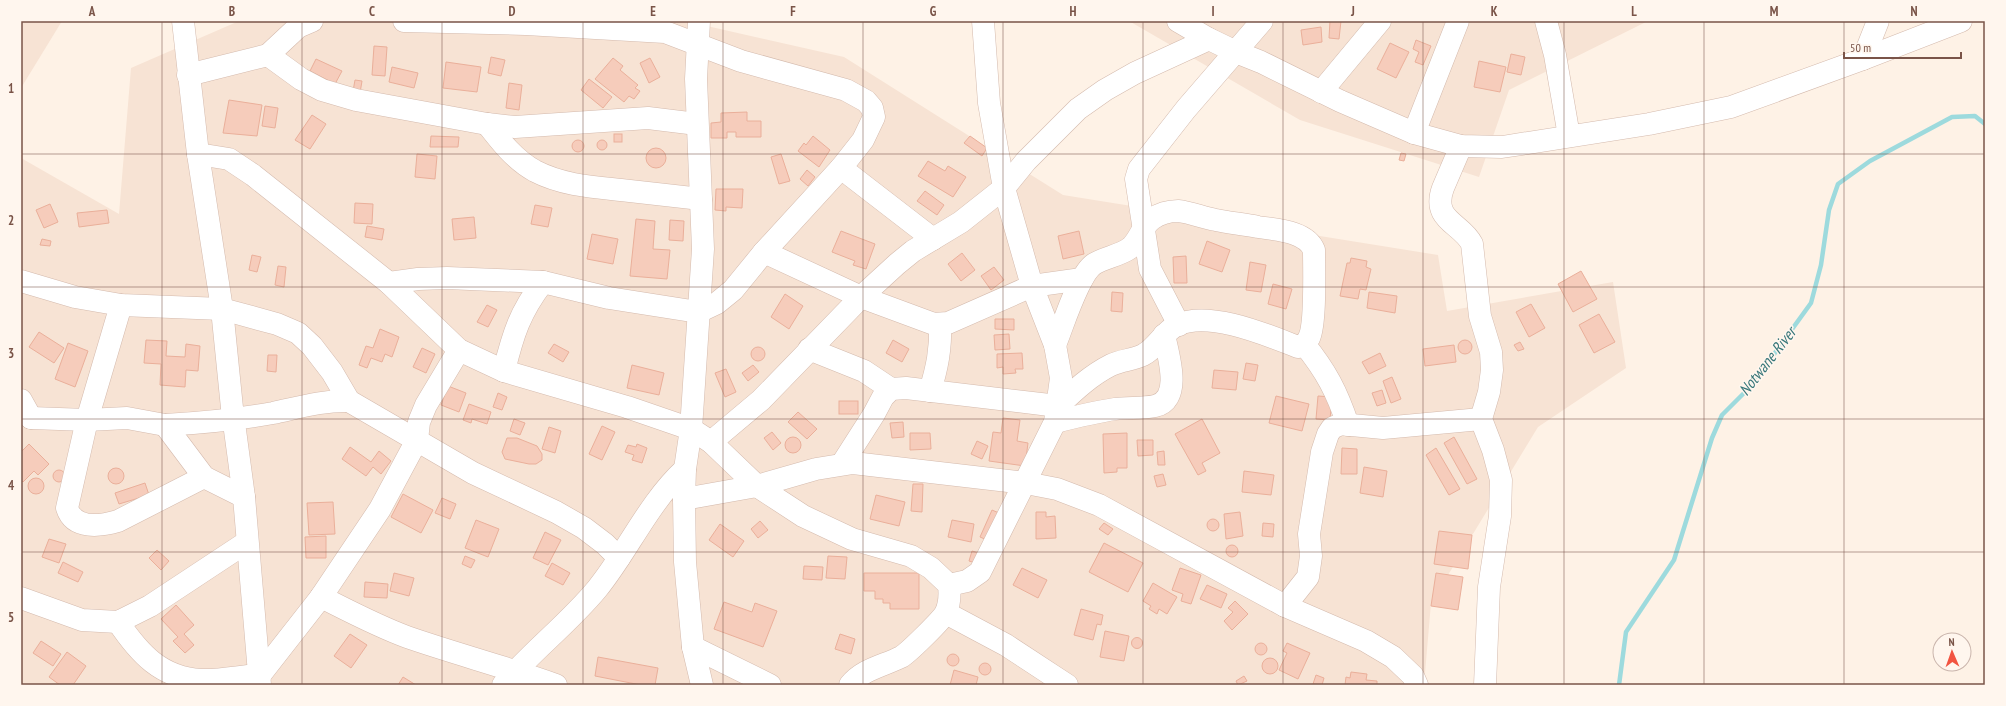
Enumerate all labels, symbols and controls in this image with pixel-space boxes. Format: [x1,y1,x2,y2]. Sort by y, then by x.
text: A [88,3,96,20]
text: B [229,3,235,20]
text: C [369,3,375,20]
text: D [509,3,516,20]
text: E [650,3,656,20]
text: F [790,3,796,20]
text: G [930,3,937,20]
text: H [1070,3,1077,20]
text: I [1211,3,1215,20]
text: J [1350,3,1355,20]
text: K [1491,3,1498,20]
text: L [1631,3,1637,20]
text: M [1770,3,1779,20]
text: N [1910,3,1918,20]
scale bar [1844,34,1961,60]
text: 50 m [1850,40,1871,55]
text: 1 [8,80,14,97]
text: 2 [8,212,14,229]
water label: Notwane River [1734,321,1801,399]
text: 3 [8,345,14,362]
text: 4 [8,477,15,494]
text: 5 [8,609,14,626]
north arrow [1932,632,1972,672]
text: N [1948,635,1955,649]

